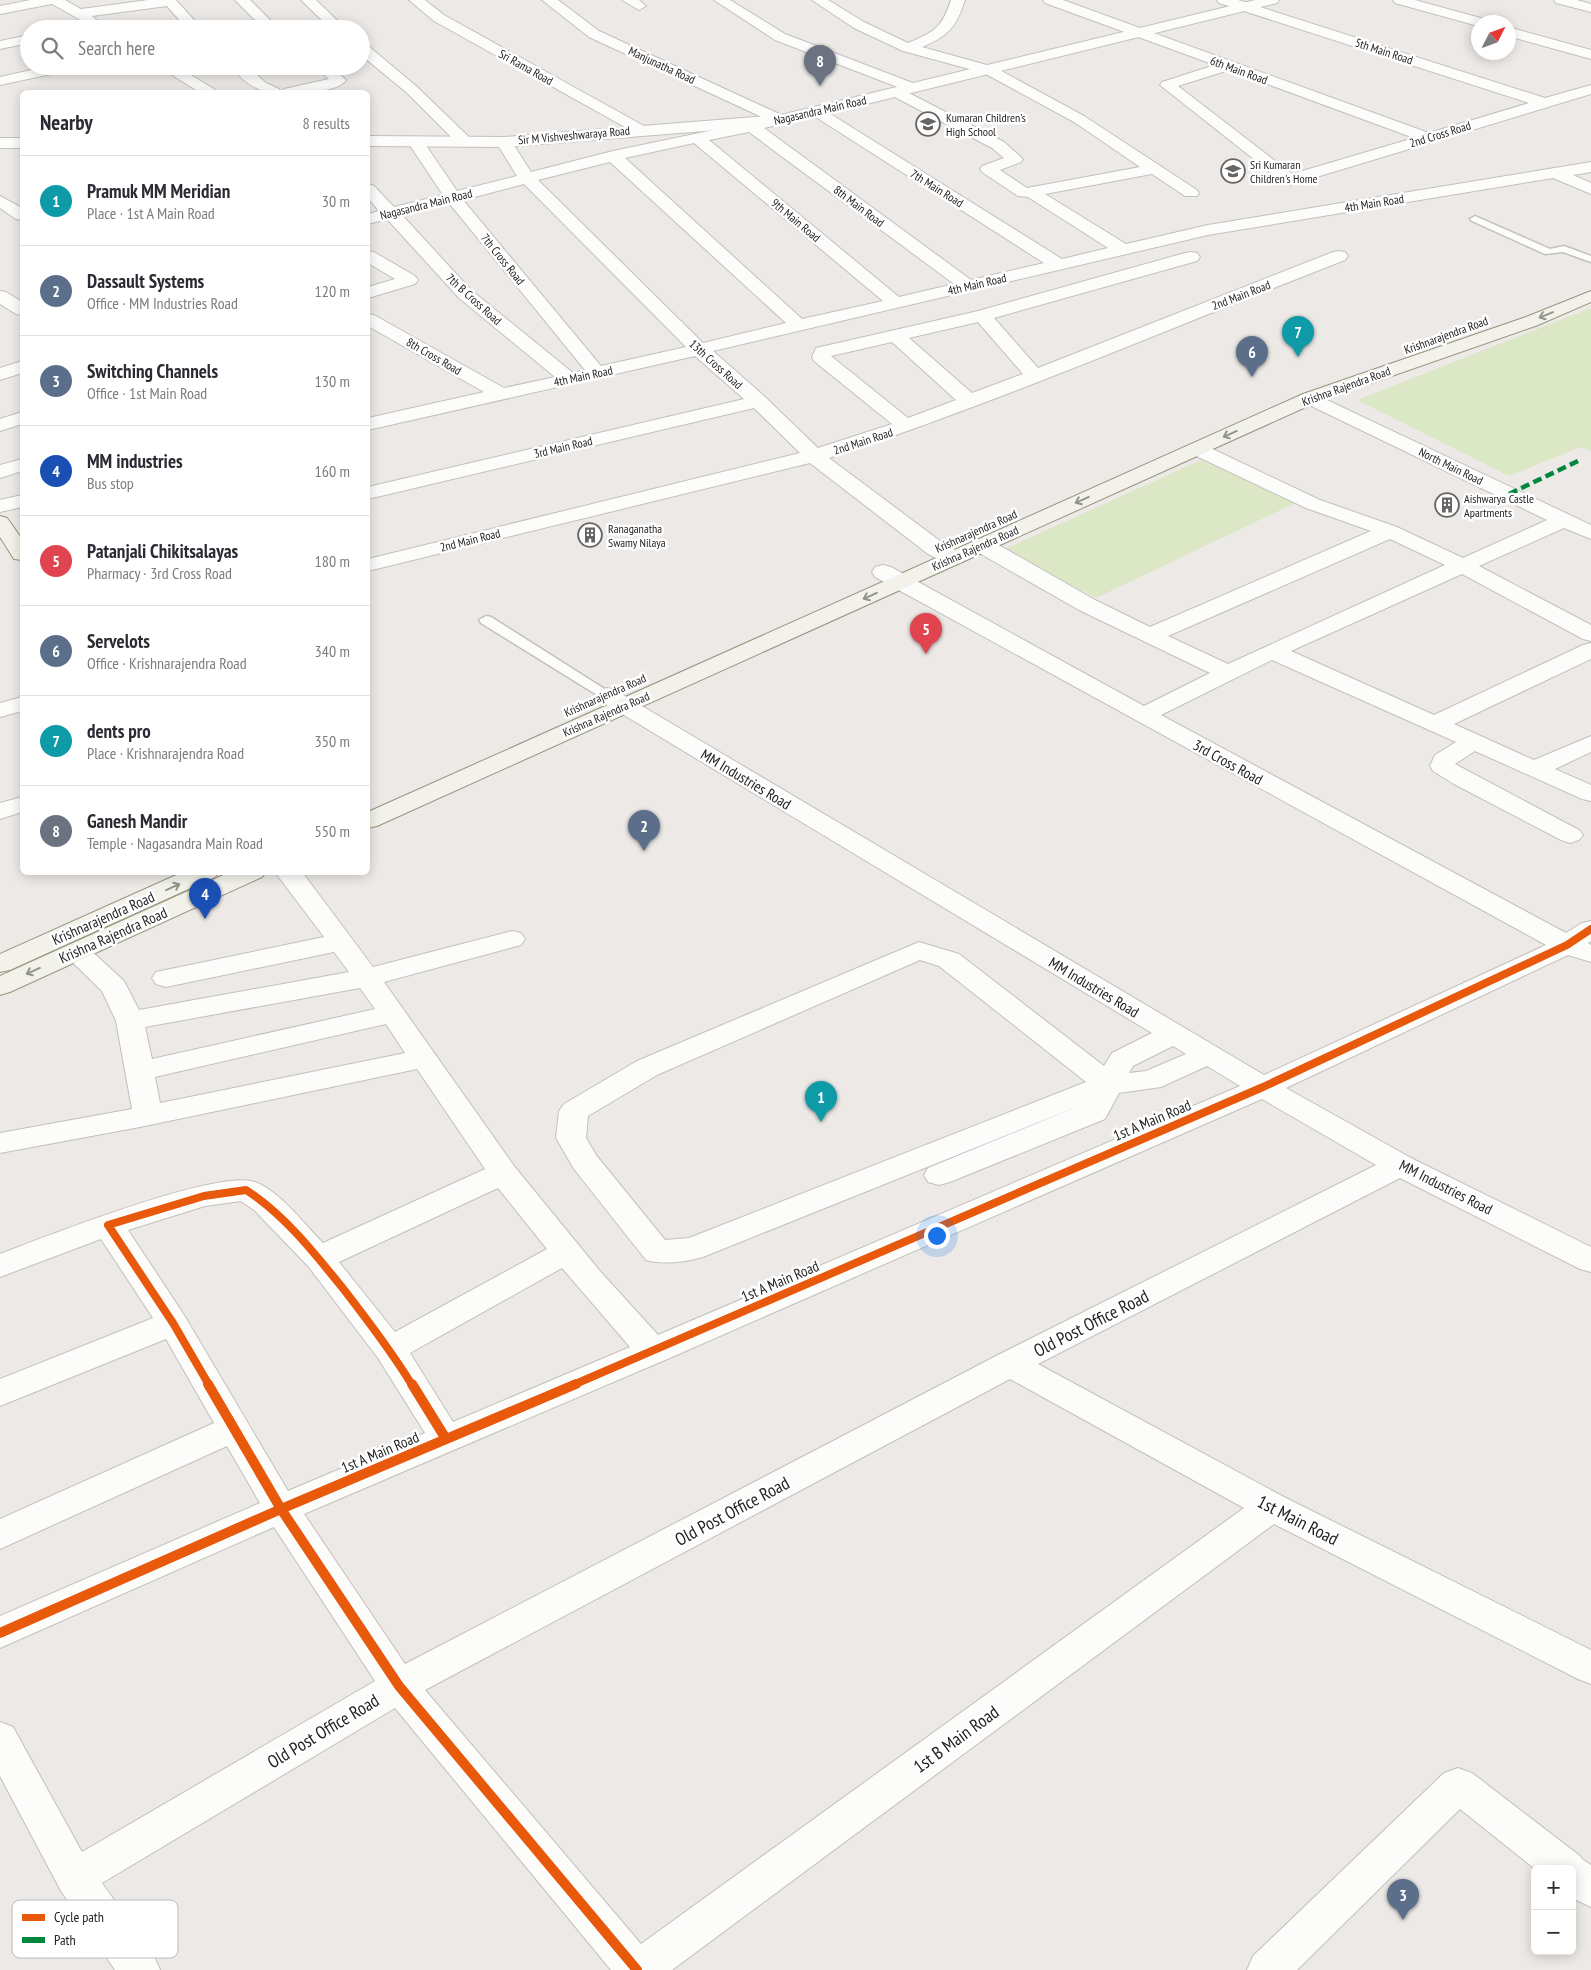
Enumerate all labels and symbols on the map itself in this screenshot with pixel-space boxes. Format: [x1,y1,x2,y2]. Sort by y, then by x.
north arrow [1471,15,1516,60]
street label: 5th Main Road [1353,35,1415,67]
street label: Manjunatha Road [626,43,698,87]
pin: 8 [804,45,836,86]
street label: Sri Rama Road [496,46,556,88]
street label: 6th Main Road [1208,53,1270,87]
street label: Nagasandra Main Road [772,92,868,128]
place label: Kumaran Children's High School [946,110,1026,139]
school or university icon: Kumaran Children's High School [915,111,941,137]
street label: 2nd Cross Road [1408,118,1472,150]
street label: Sir M Vishveshwaraya Road [517,123,631,147]
place label: Sri Kumaran Children's Home [1250,157,1317,186]
school or university icon: Sri Kumaran Children's Home [1220,158,1246,184]
street label: 7th Main Road [908,166,966,210]
street label: 8th Main Road [831,182,887,230]
street label: Nagasandra Main Road [378,185,474,223]
street label: 4th Main Road [1343,191,1405,215]
street label: 9th Main Road [768,195,824,245]
street label: 7th Cross Road [478,230,528,288]
street label: 7th B Cross Road [443,270,505,328]
street label: 4th Main Road [946,270,1008,298]
street label: 2nd Main Road [1209,277,1273,313]
one-way arrow [1539,311,1554,320]
street label: Krishnarajendra Road [1402,313,1490,357]
pin: 7 [1282,316,1314,357]
street label: 8th Cross Road [404,334,464,378]
street label: 13th Cross Road [686,336,746,392]
pin: 6 [1236,336,1268,377]
street label: 4th Main Road [552,362,614,390]
street label: Krishna Rajendra Road [1300,363,1392,409]
street label: 2nd Main Road [831,424,895,458]
one-way arrow [1223,430,1238,439]
street label: 3rd Main Road [532,433,594,461]
street label: North Main Road [1416,444,1486,488]
place label: Aishwarya Castle Apartments [1464,491,1534,520]
building icon: Aishwarya Castle Apartments [1434,492,1460,518]
one-way arrow [1075,496,1090,506]
street label: Krishnarajendra Road [933,506,1019,556]
place label: Ranaganatha Swamy Nilaya [608,521,666,550]
building icon: Ranaganatha Swamy Nilaya [577,522,603,548]
street label: Krishna Rajendra Road [929,522,1021,574]
street label: 2nd Main Road [438,525,502,555]
one-way arrow [863,591,878,601]
pin: 5 [910,613,942,654]
street label: Krishnarajendra Road [562,670,648,720]
street label: Krishna Rajendra Road [560,688,652,740]
street label: 3rd Cross Road [1190,735,1266,789]
street label: MM Industries Road [697,745,795,813]
pin: 2 [628,810,660,851]
pin: 4 [189,878,221,919]
one-way arrow [165,882,180,892]
street label: Krishnarajendra Road [49,887,157,949]
street label: Krishna Rajendra Road [56,903,170,967]
street label: MM Industries Road [1045,953,1143,1021]
one-way arrow [26,967,41,977]
pin: 1 [805,1081,837,1122]
street label: 1st A Main Road [1110,1095,1194,1145]
street label: MM Industries Road [1396,1155,1496,1219]
your location [924,1223,950,1249]
street label: 1st A Main Road [738,1256,822,1306]
street label: Old Post Office Road [1029,1284,1153,1362]
street label: 1st A Main Road [338,1427,422,1477]
street label: Old Post Office Road [671,1471,793,1551]
street label: 1st Main Road [1254,1490,1342,1550]
street label: Old Post Office Road [263,1689,383,1773]
street label: 1st B Main Road [909,1700,1003,1778]
pin: 3 [1387,1879,1419,1920]
legend [12,1900,178,1958]
text: Cycle path [54,1908,104,1926]
text: Path [54,1931,76,1949]

